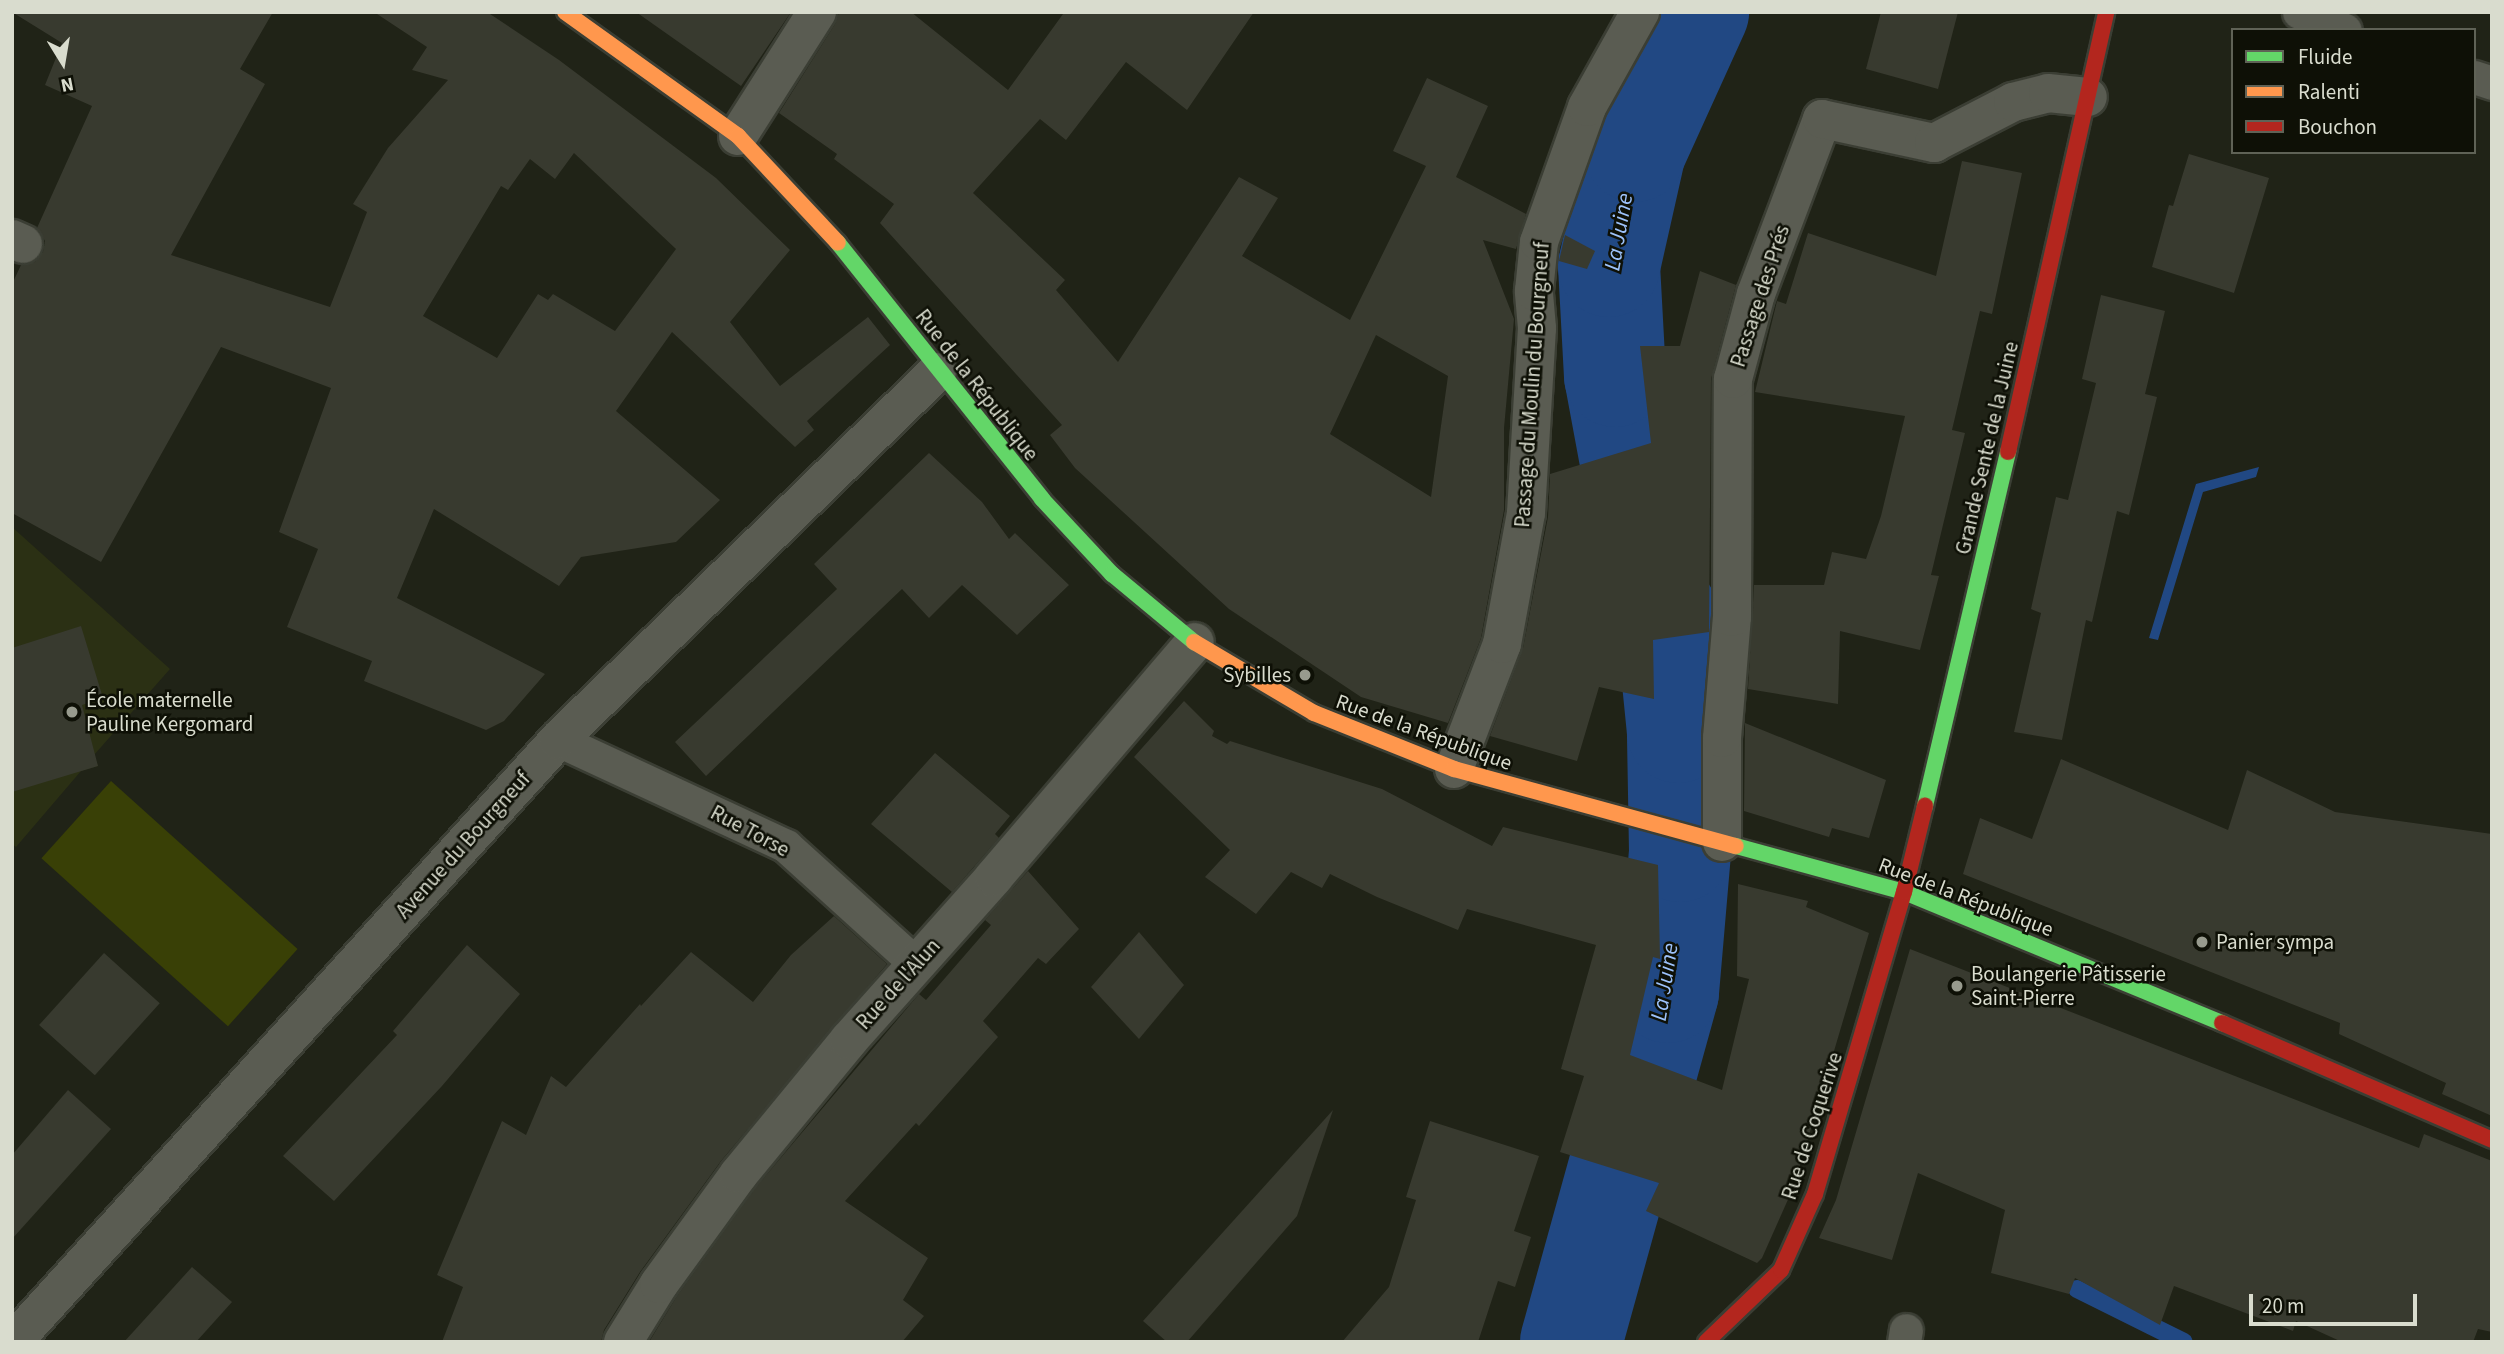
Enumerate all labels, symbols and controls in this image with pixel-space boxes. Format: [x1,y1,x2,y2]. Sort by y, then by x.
north arrow [28,28,98,98]
legend [2231,28,2476,154]
text: Fluide [2298,42,2352,72]
text: N [58,70,76,99]
text: Ralenti [2298,77,2360,107]
text: Bouchon [2298,112,2377,142]
water label: La Juine [1599,191,1639,273]
street label: Passage des Prés [1725,222,1795,370]
street label: Passage du Moulin du Bourgneuf [1509,242,1555,528]
street label: Rue de la République [910,304,1044,466]
street label: Grande Sente de la Juine [1950,339,2024,557]
place label: Sybilles [1223,662,1291,688]
marker: Sybilles [1297,667,1313,683]
place label: École maternelle Pauline Kergomard [86,687,254,737]
street label: Rue de la République [1333,688,1515,776]
marker: École maternelle Pauline Kergomard [64,704,80,720]
street label: Avenue du Bourgneuf [391,767,535,923]
street label: Rue Torse [706,800,794,862]
street label: Rue de la République [1875,852,2057,942]
place label: Panier sympa [2216,929,2334,955]
street label: Rue de l'Alun [851,933,945,1035]
marker: Panier sympa [2194,934,2210,950]
water label: La Juine [1645,941,1685,1023]
place label: Boulangerie Pâtisserie Saint-Pierre [1971,961,2166,1011]
marker: Boulangerie Pâtisserie Saint-Pierre [1949,978,1965,994]
street label: Rue de Coquerive [1776,1049,1848,1203]
scale bar [2252,1280,2420,1324]
text: 20 m [2262,1291,2304,1321]

